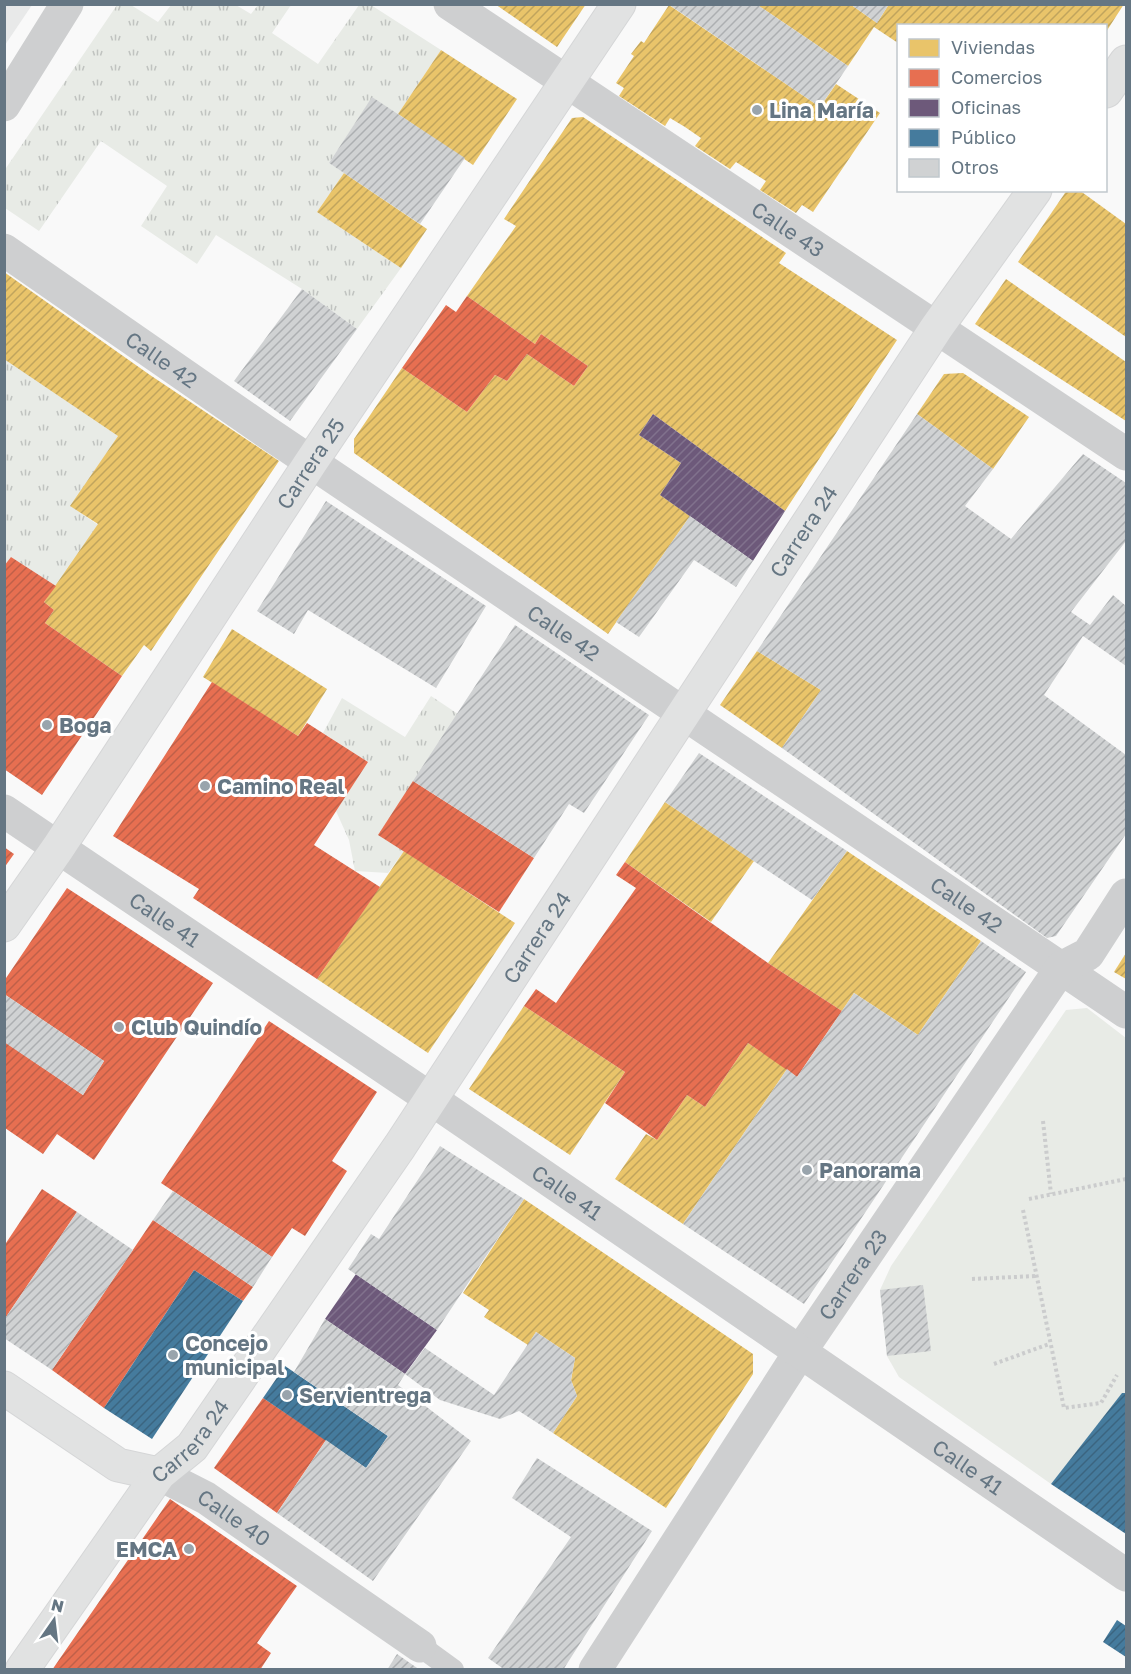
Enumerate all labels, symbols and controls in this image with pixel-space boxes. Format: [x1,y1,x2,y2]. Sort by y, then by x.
legend [897,24,1107,192]
text: Viviendas [951,36,1035,58]
text: Comercios [951,66,1042,88]
text: Oficinas [951,96,1021,118]
place label: Lina María [769,97,874,123]
marker: Lina María [750,103,764,117]
text: Público [951,126,1016,148]
text: Otros [951,156,999,178]
street label: Calle 43 [747,195,829,263]
street label: Calle 42 [121,325,203,393]
street label: Carrera 25 [271,413,350,514]
street label: Carrera 24 [764,480,843,582]
street label: Calle 42 [523,599,605,666]
place label: Boga [59,712,112,738]
marker: Boga [40,718,54,732]
place label: Camino Real [217,773,345,799]
marker: Camino Real [198,779,212,793]
street label: Calle 42 [925,871,1008,938]
street label: Calle 41 [124,886,205,953]
street label: Carrera 24 [497,887,576,988]
place label: Club Quindío [131,1014,262,1040]
marker: Club Quindío [112,1020,126,1034]
place label: Panorama [819,1157,921,1183]
street label: Calle 41 [527,1159,607,1225]
marker: Panorama [800,1163,814,1177]
street label: Carrera 23 [813,1224,893,1325]
place label: Concejo municipal [185,1330,284,1380]
marker: Concejo municipal [166,1348,180,1362]
place label: Servientrega [299,1382,431,1408]
marker: Servientrega [280,1388,294,1402]
street label: Carrera 24 [146,1394,234,1488]
street label: Calle 41 [928,1434,1008,1500]
street label: Calle 40 [193,1483,276,1552]
place label: EMCA [116,1536,177,1562]
marker: EMCA [182,1542,196,1556]
north arrow [24,1590,84,1650]
text: N [49,1594,66,1617]

